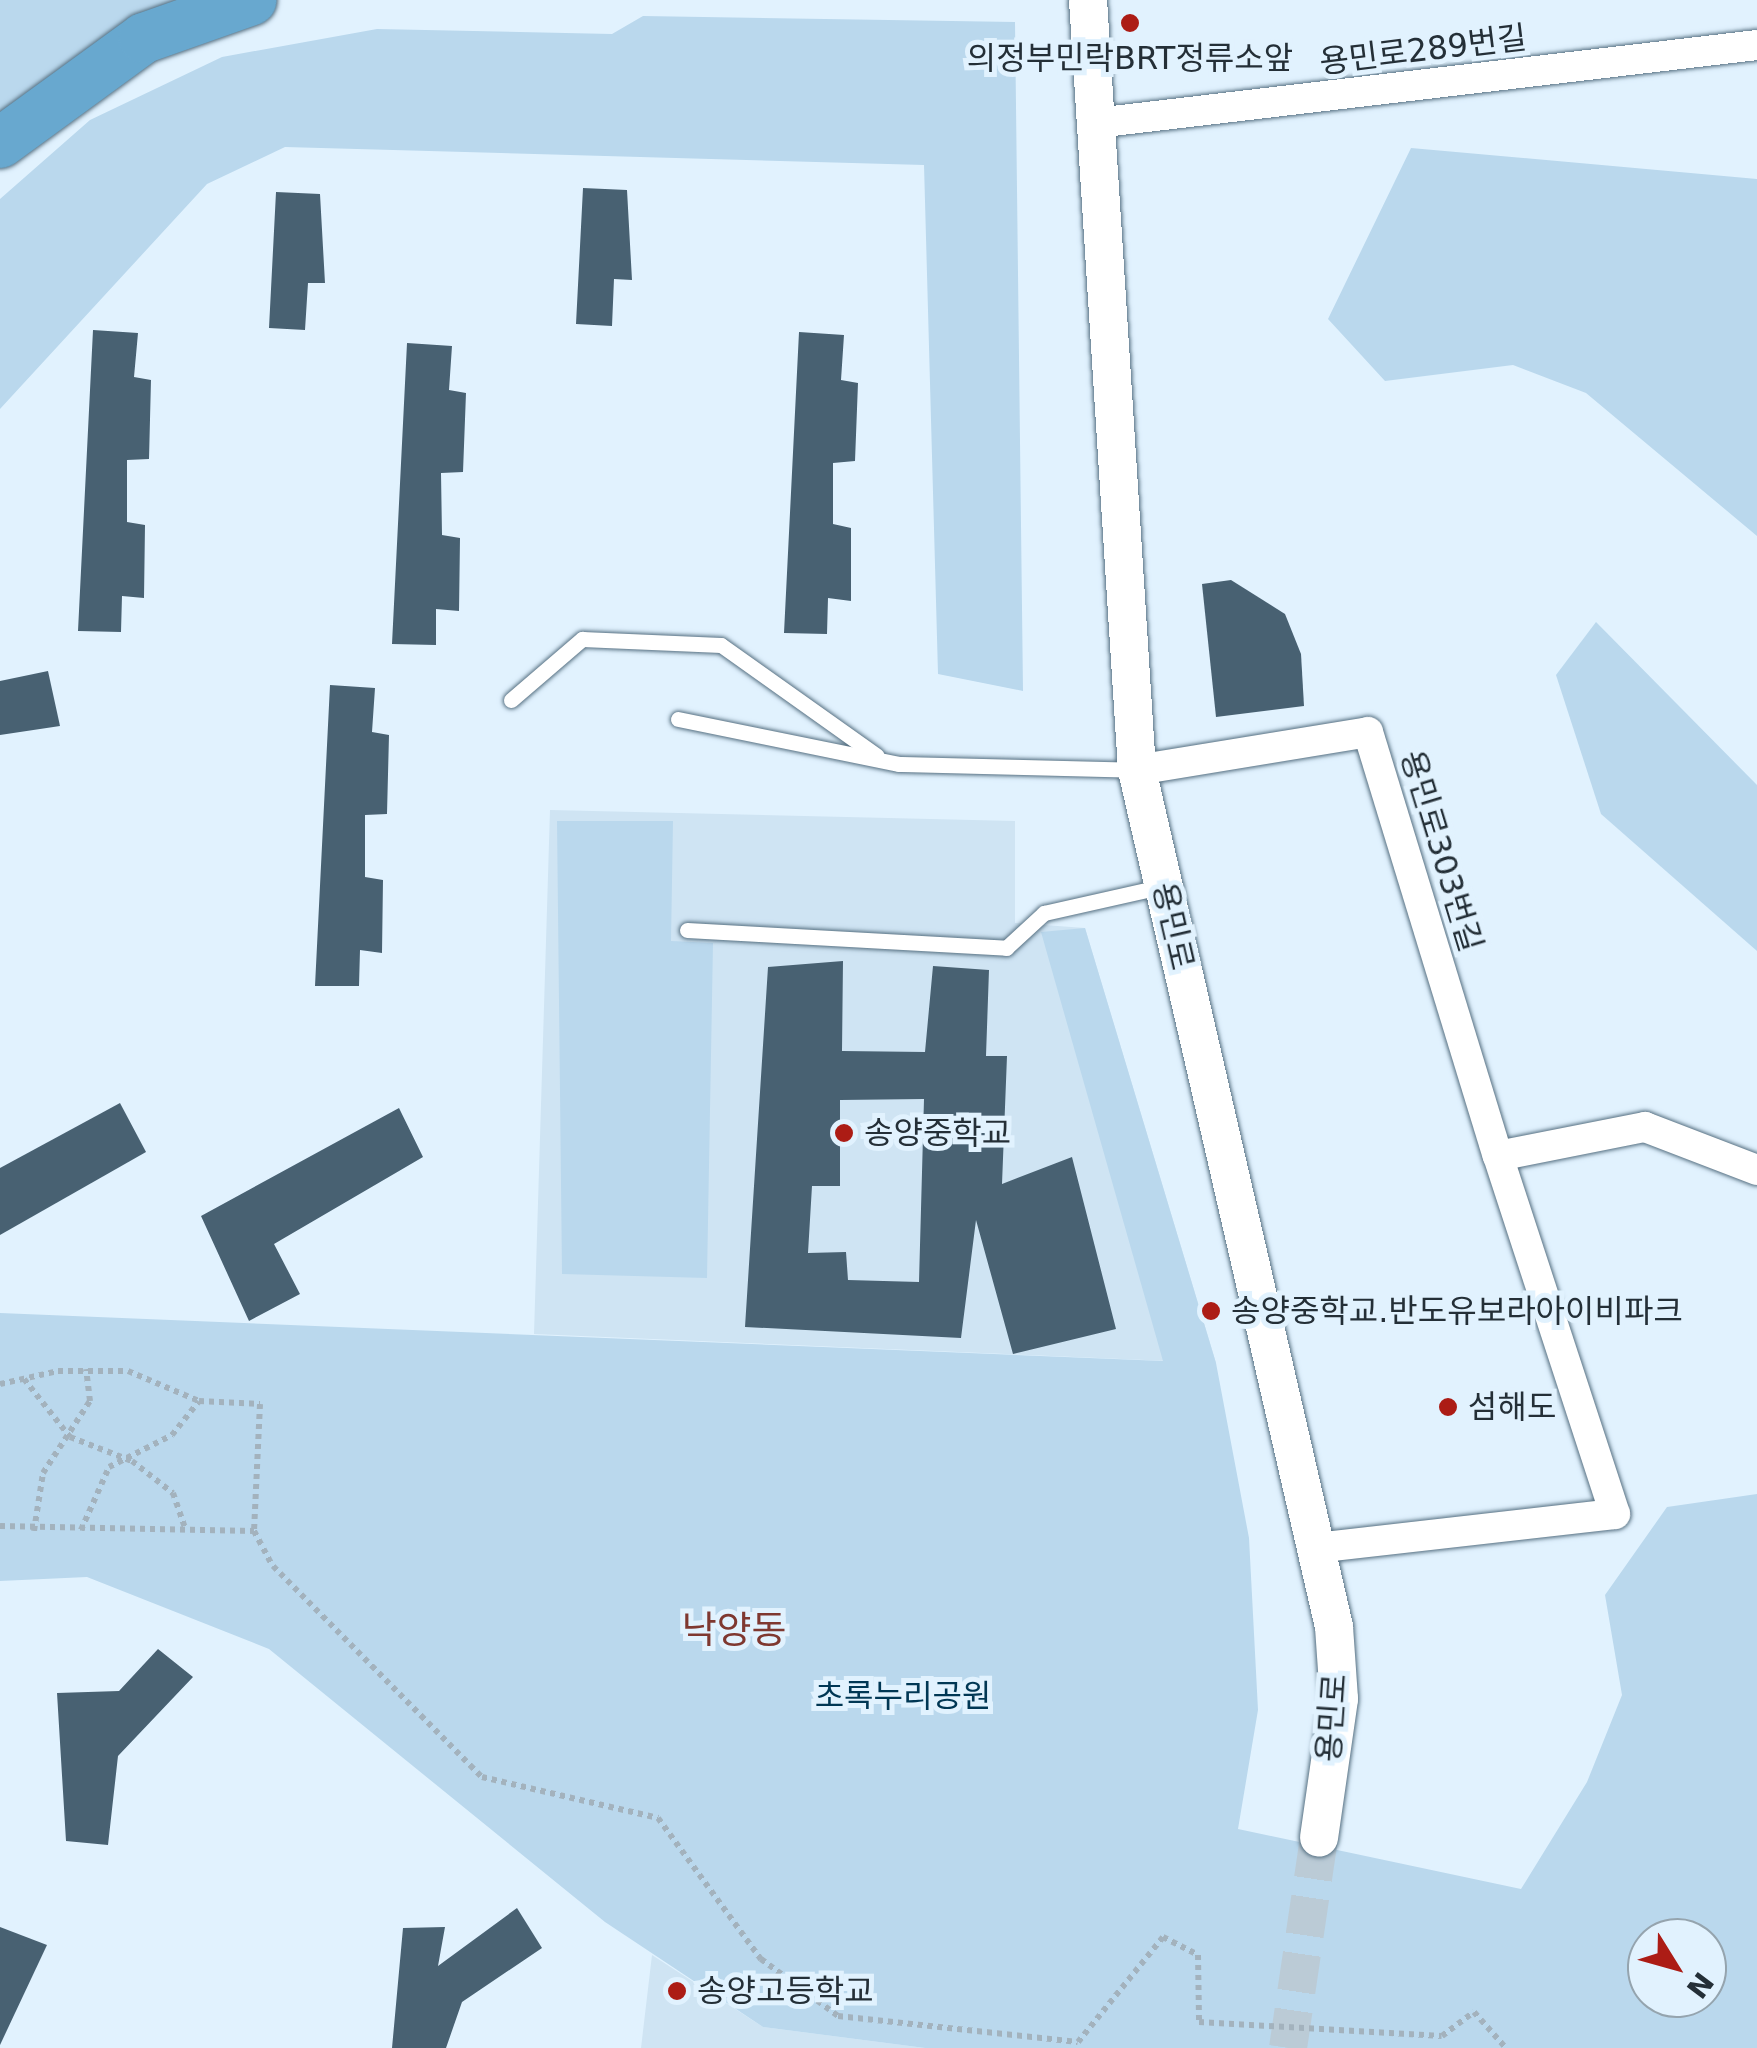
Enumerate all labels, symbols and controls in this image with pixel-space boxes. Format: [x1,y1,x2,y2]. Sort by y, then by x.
marker: 의정부민락BRT정류소앞 [1119,12,1141,34]
street label: 용민로289번길 [1317,18,1529,82]
place label: 의정부민락BRT정류소앞 [967,39,1293,77]
street label: 용민로303번길 [1392,746,1490,956]
street label: 용민로 [1144,879,1202,973]
place label: 송양중학교 [864,1114,1011,1152]
marker: 송양중학교 [833,1122,855,1144]
place label: 송양중학교.반도유보라아이비파크 [1231,1292,1683,1330]
marker: 송양중학교.반도유보라아이비파크 [1200,1300,1222,1322]
place label: 섬해도 [1468,1388,1556,1426]
marker: 섬해도 [1437,1396,1459,1418]
district label: 낙양동 [682,1608,786,1654]
street label: 용민로 [1310,1673,1354,1763]
park label: 초록누리공원 [815,1677,991,1715]
north arrow [1627,1918,1727,2018]
text: N [1680,1966,1720,2004]
place label: 송양고등학교 [697,1972,874,2010]
marker: 송양고등학교 [666,1980,688,2002]

